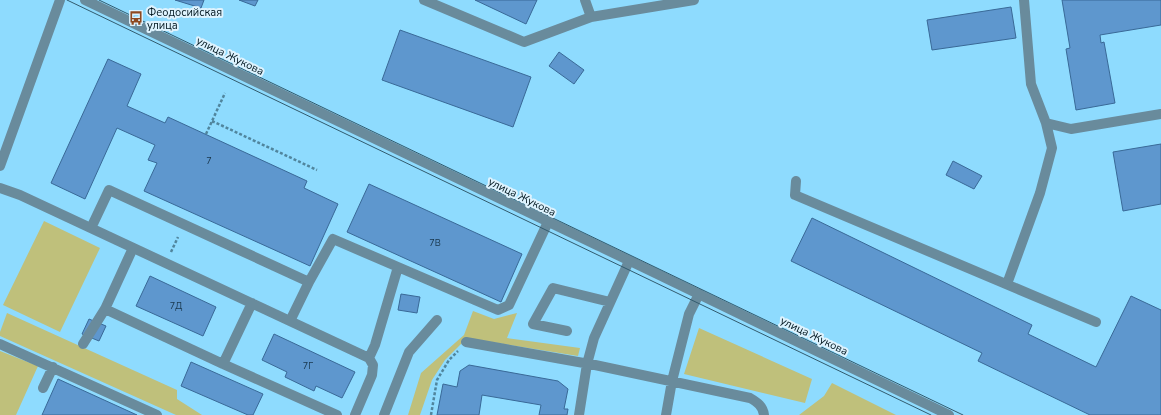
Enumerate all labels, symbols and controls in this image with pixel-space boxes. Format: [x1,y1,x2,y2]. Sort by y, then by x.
place label: Феодосийская улица [147,5,222,33]
bus stop icon: Феодосийская улица [128,10,144,26]
street label: улица Жукова [194,33,266,79]
house number: 7 [206,155,212,167]
street label: улица Жукова [486,174,558,220]
house number: 7В [429,237,441,249]
house number: 7Д [170,300,182,312]
street label: улица Жукова [778,313,850,359]
house number: 7Г [303,360,313,372]

